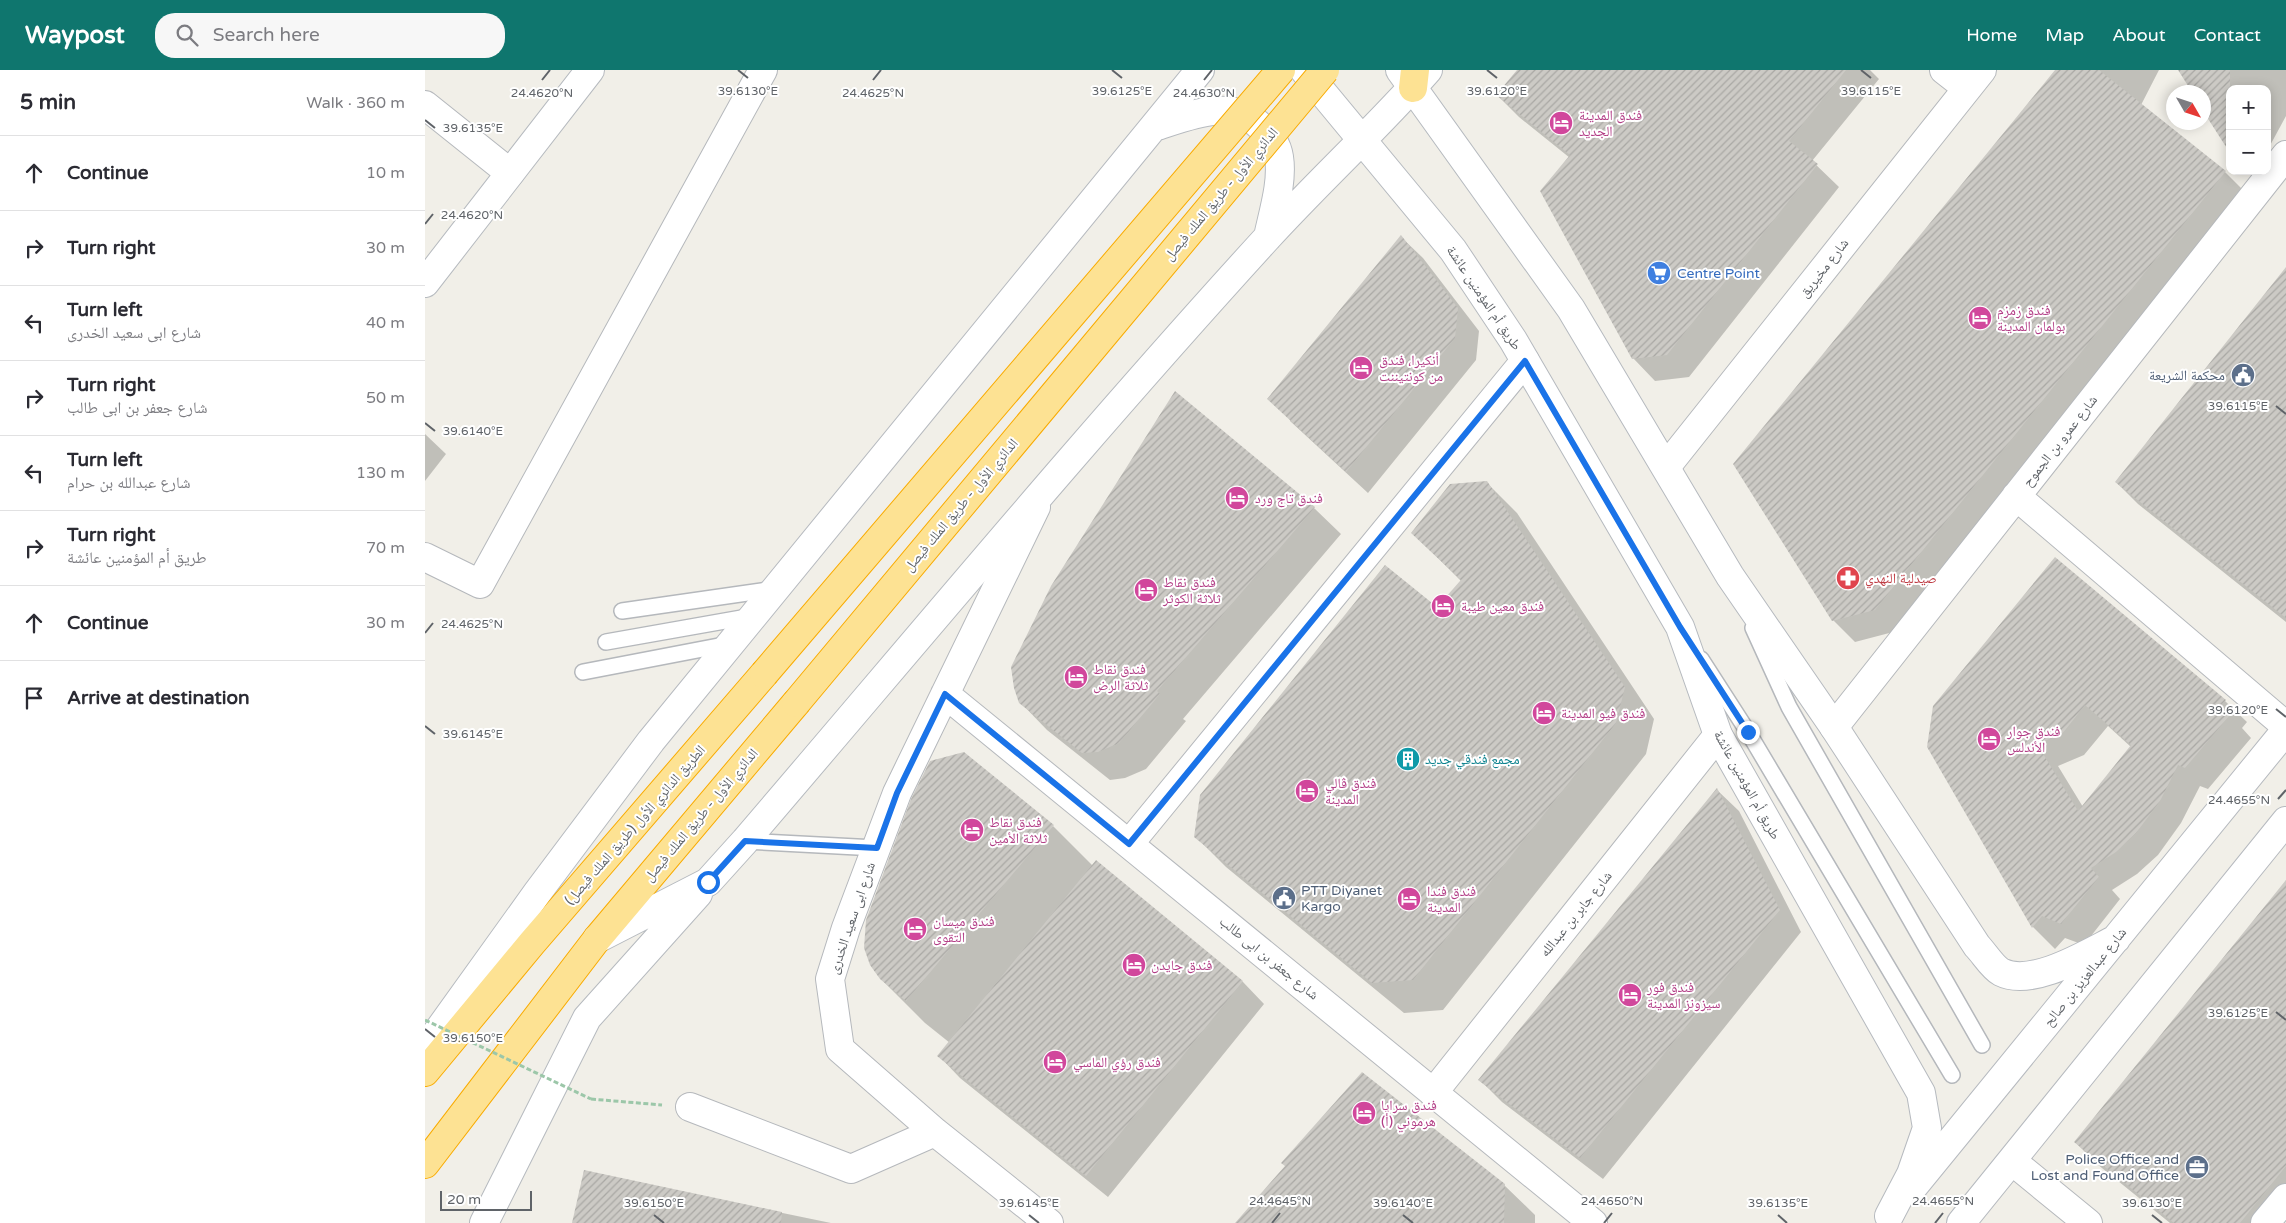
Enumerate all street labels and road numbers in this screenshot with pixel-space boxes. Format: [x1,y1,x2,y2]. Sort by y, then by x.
street label: الدائري الأول - طريق الملك فيصل [1160,124,1284,266]
street label: شارع مخيريق [1796,235,1853,302]
street label: طريق أم المؤمنين عائشة [1442,243,1525,354]
street label: شارع عمرو بن الجموح [2019,392,2102,491]
street label: الدائري الأول - طريق الملك فيصل [900,435,1024,577]
street label: طريق أم المؤمنين عائشة [1709,727,1784,843]
street label: الطريق الدائري الأول (طريق الملك فيصل) [561,742,711,910]
street label: الدائري الأول - طريق الملك فيصل [640,745,764,887]
street label: شارع ابى سعيد الخدرى [825,860,880,977]
street label: شارع جابر بن عبدالله [1536,868,1617,961]
street label: شارع جعفر بن ابى طالب [1215,913,1322,1004]
street label: شارع عبدالعزيز بن صالح [2040,924,2131,1031]

